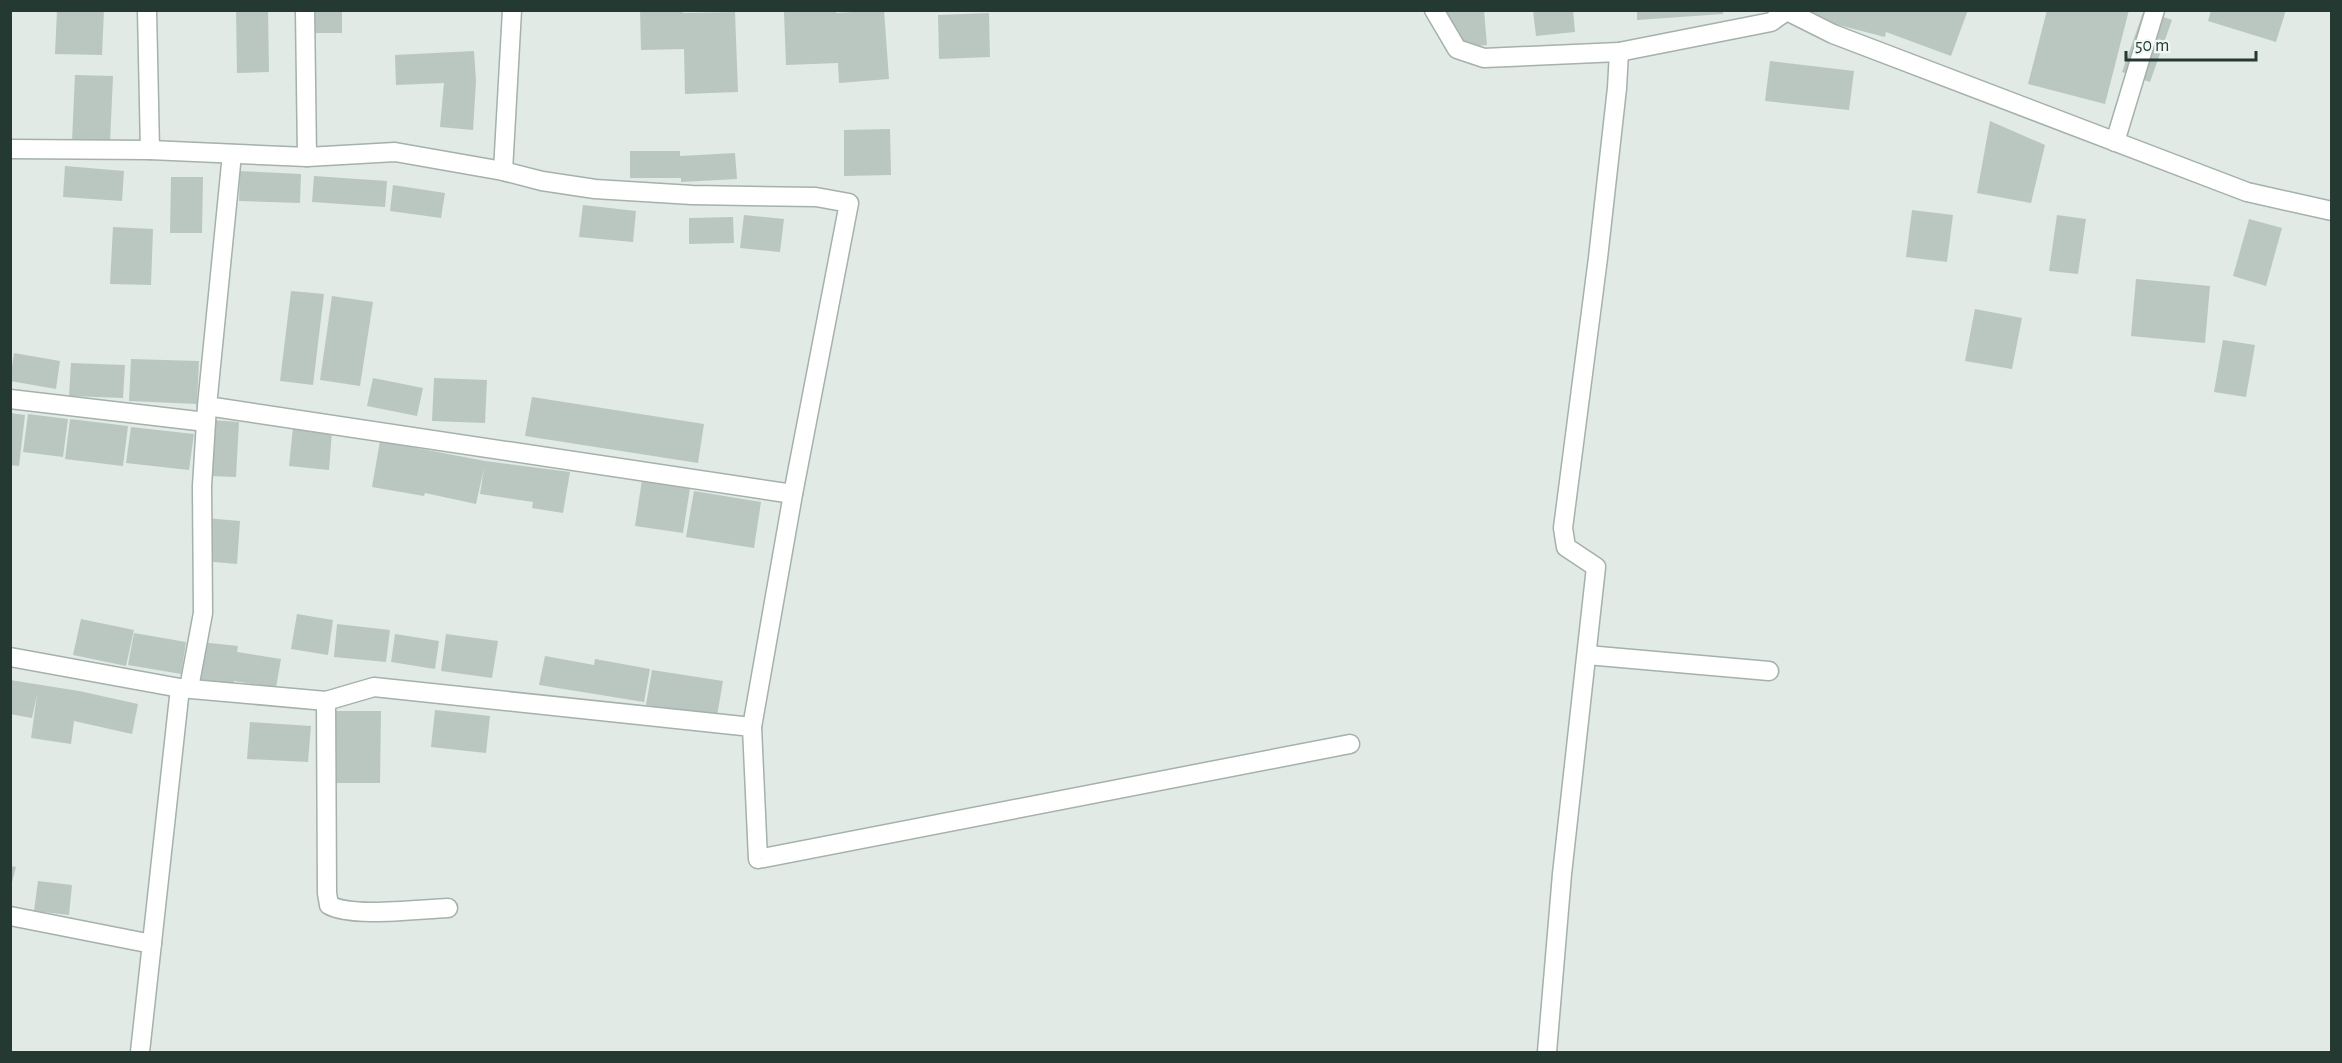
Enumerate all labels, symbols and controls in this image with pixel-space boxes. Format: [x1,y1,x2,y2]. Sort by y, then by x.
scale bar [2126,24,2256,62]
text: 50 m [2135,37,2169,55]

